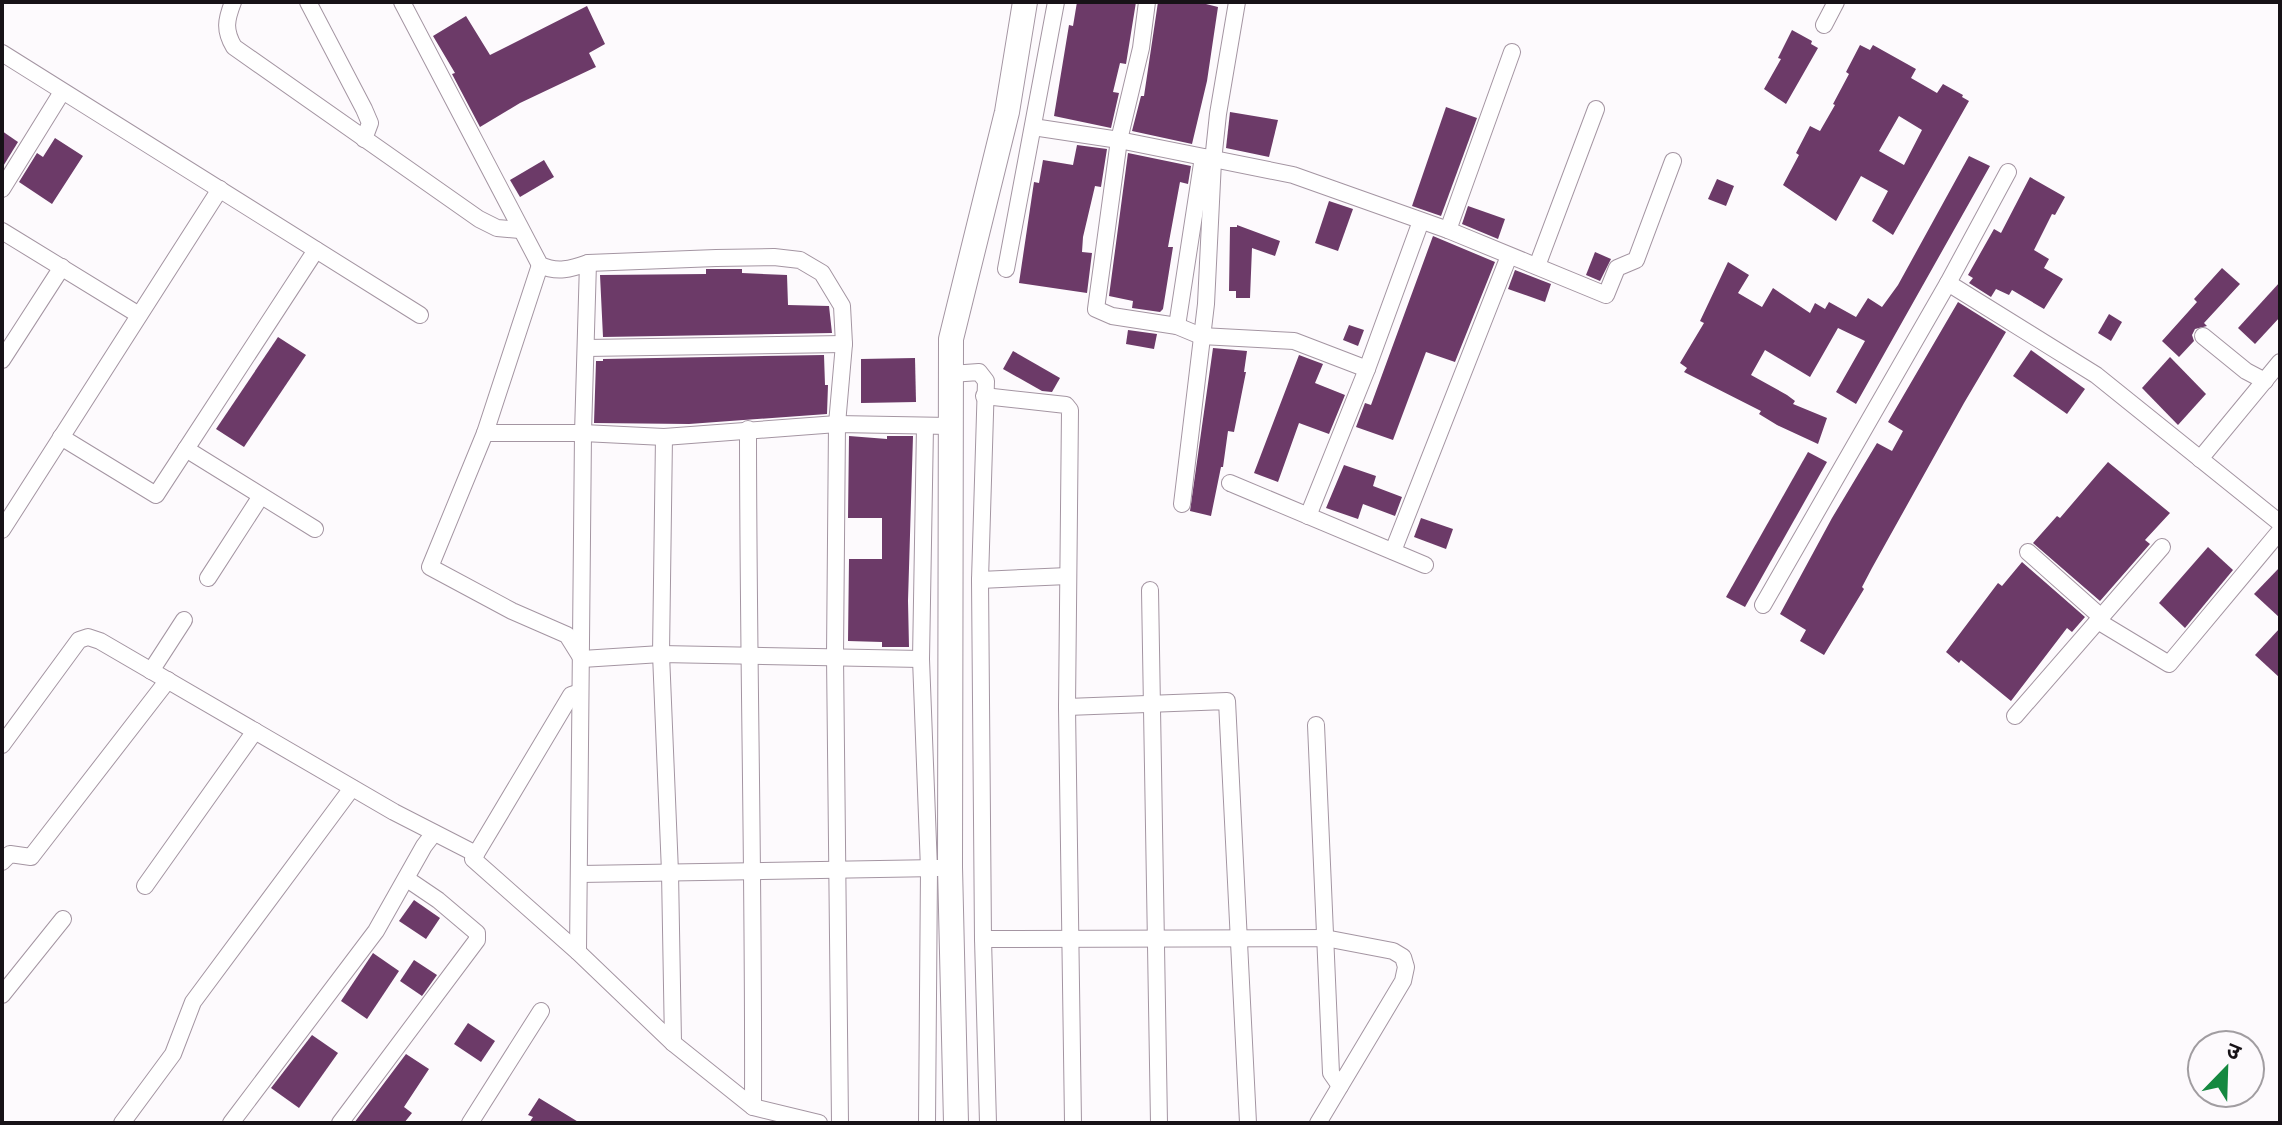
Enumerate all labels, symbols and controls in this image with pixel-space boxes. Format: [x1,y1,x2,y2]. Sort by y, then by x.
north arrow [2186,1029,2266,1109]
text: उ [2222,1036,2246,1066]

